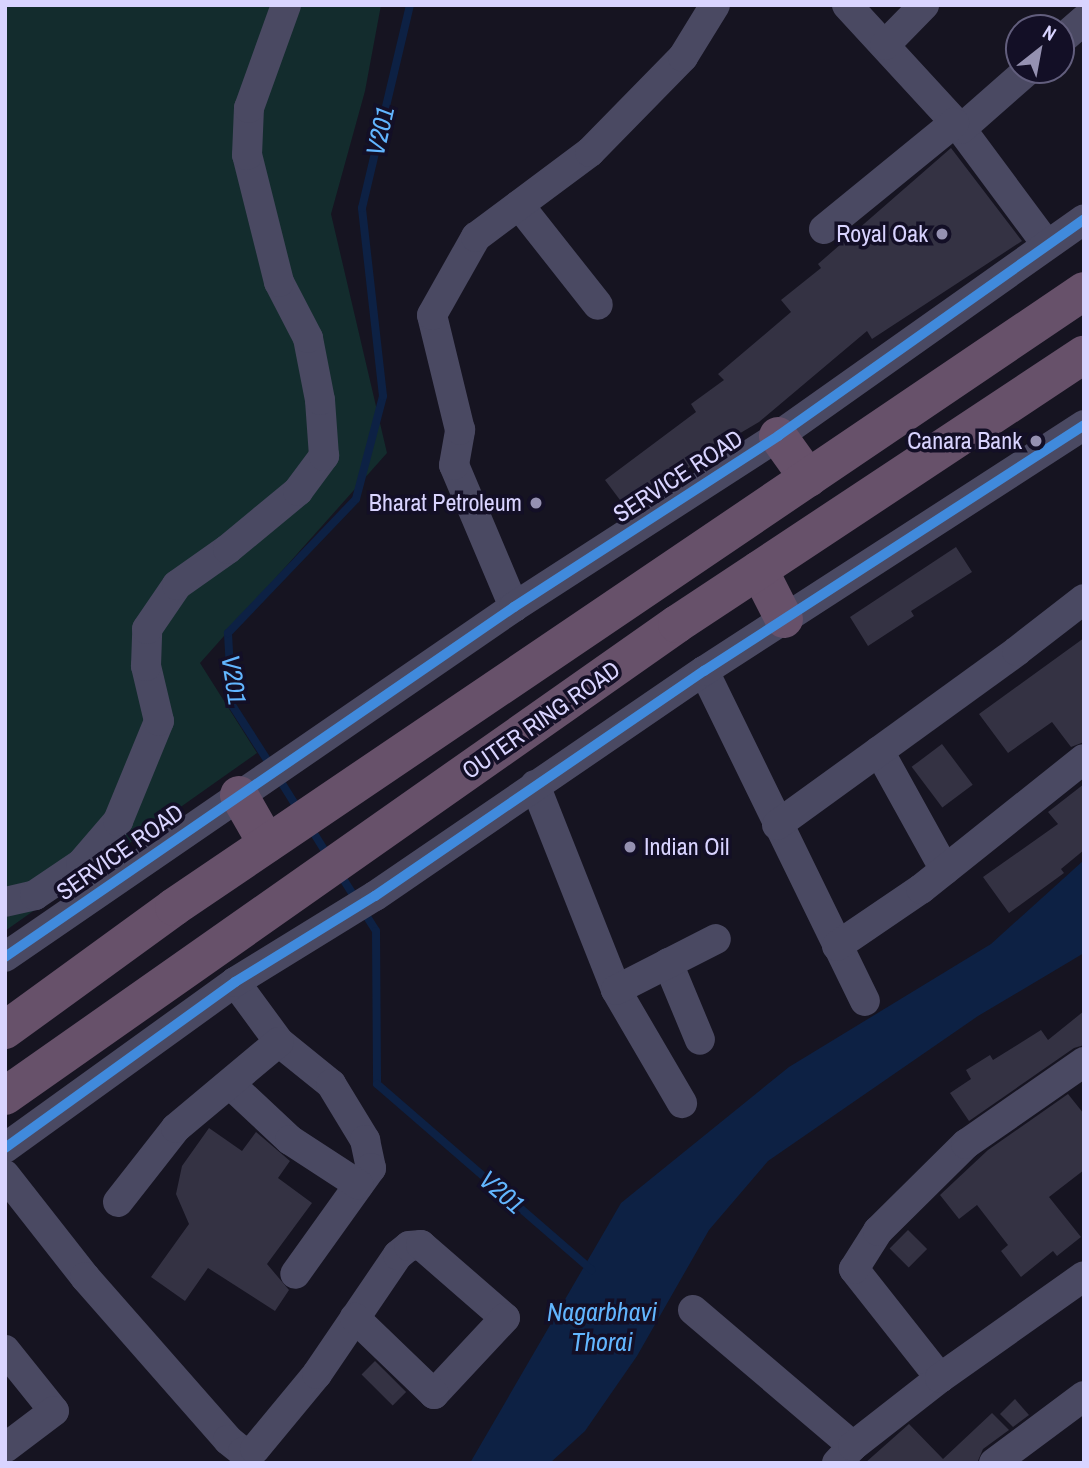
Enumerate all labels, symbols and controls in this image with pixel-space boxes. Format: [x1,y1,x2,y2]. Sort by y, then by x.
north arrow [1005,14,1075,84]
text: N [1038,19,1061,47]
water label: V201 [359,103,401,159]
place label: Royal Oak [836,220,928,248]
marker: Royal Oak [934,226,950,242]
street label: SERVICE ROAD [608,424,748,528]
place label: Canara Bank [907,427,1022,455]
marker: Canara Bank [1028,433,1044,449]
place label: Bharat Petroleum [369,489,522,517]
marker: Bharat Petroleum [528,495,544,511]
water label: V201 [215,653,253,707]
street label: OUTER RING ROAD [457,655,625,785]
street label: SERVICE ROAD [51,798,189,906]
place label: Indian Oil [644,833,729,861]
marker: Indian Oil [622,839,638,855]
water label: V201 [473,1164,531,1220]
water label: Nagarbhavi Thorai [547,1296,657,1358]

